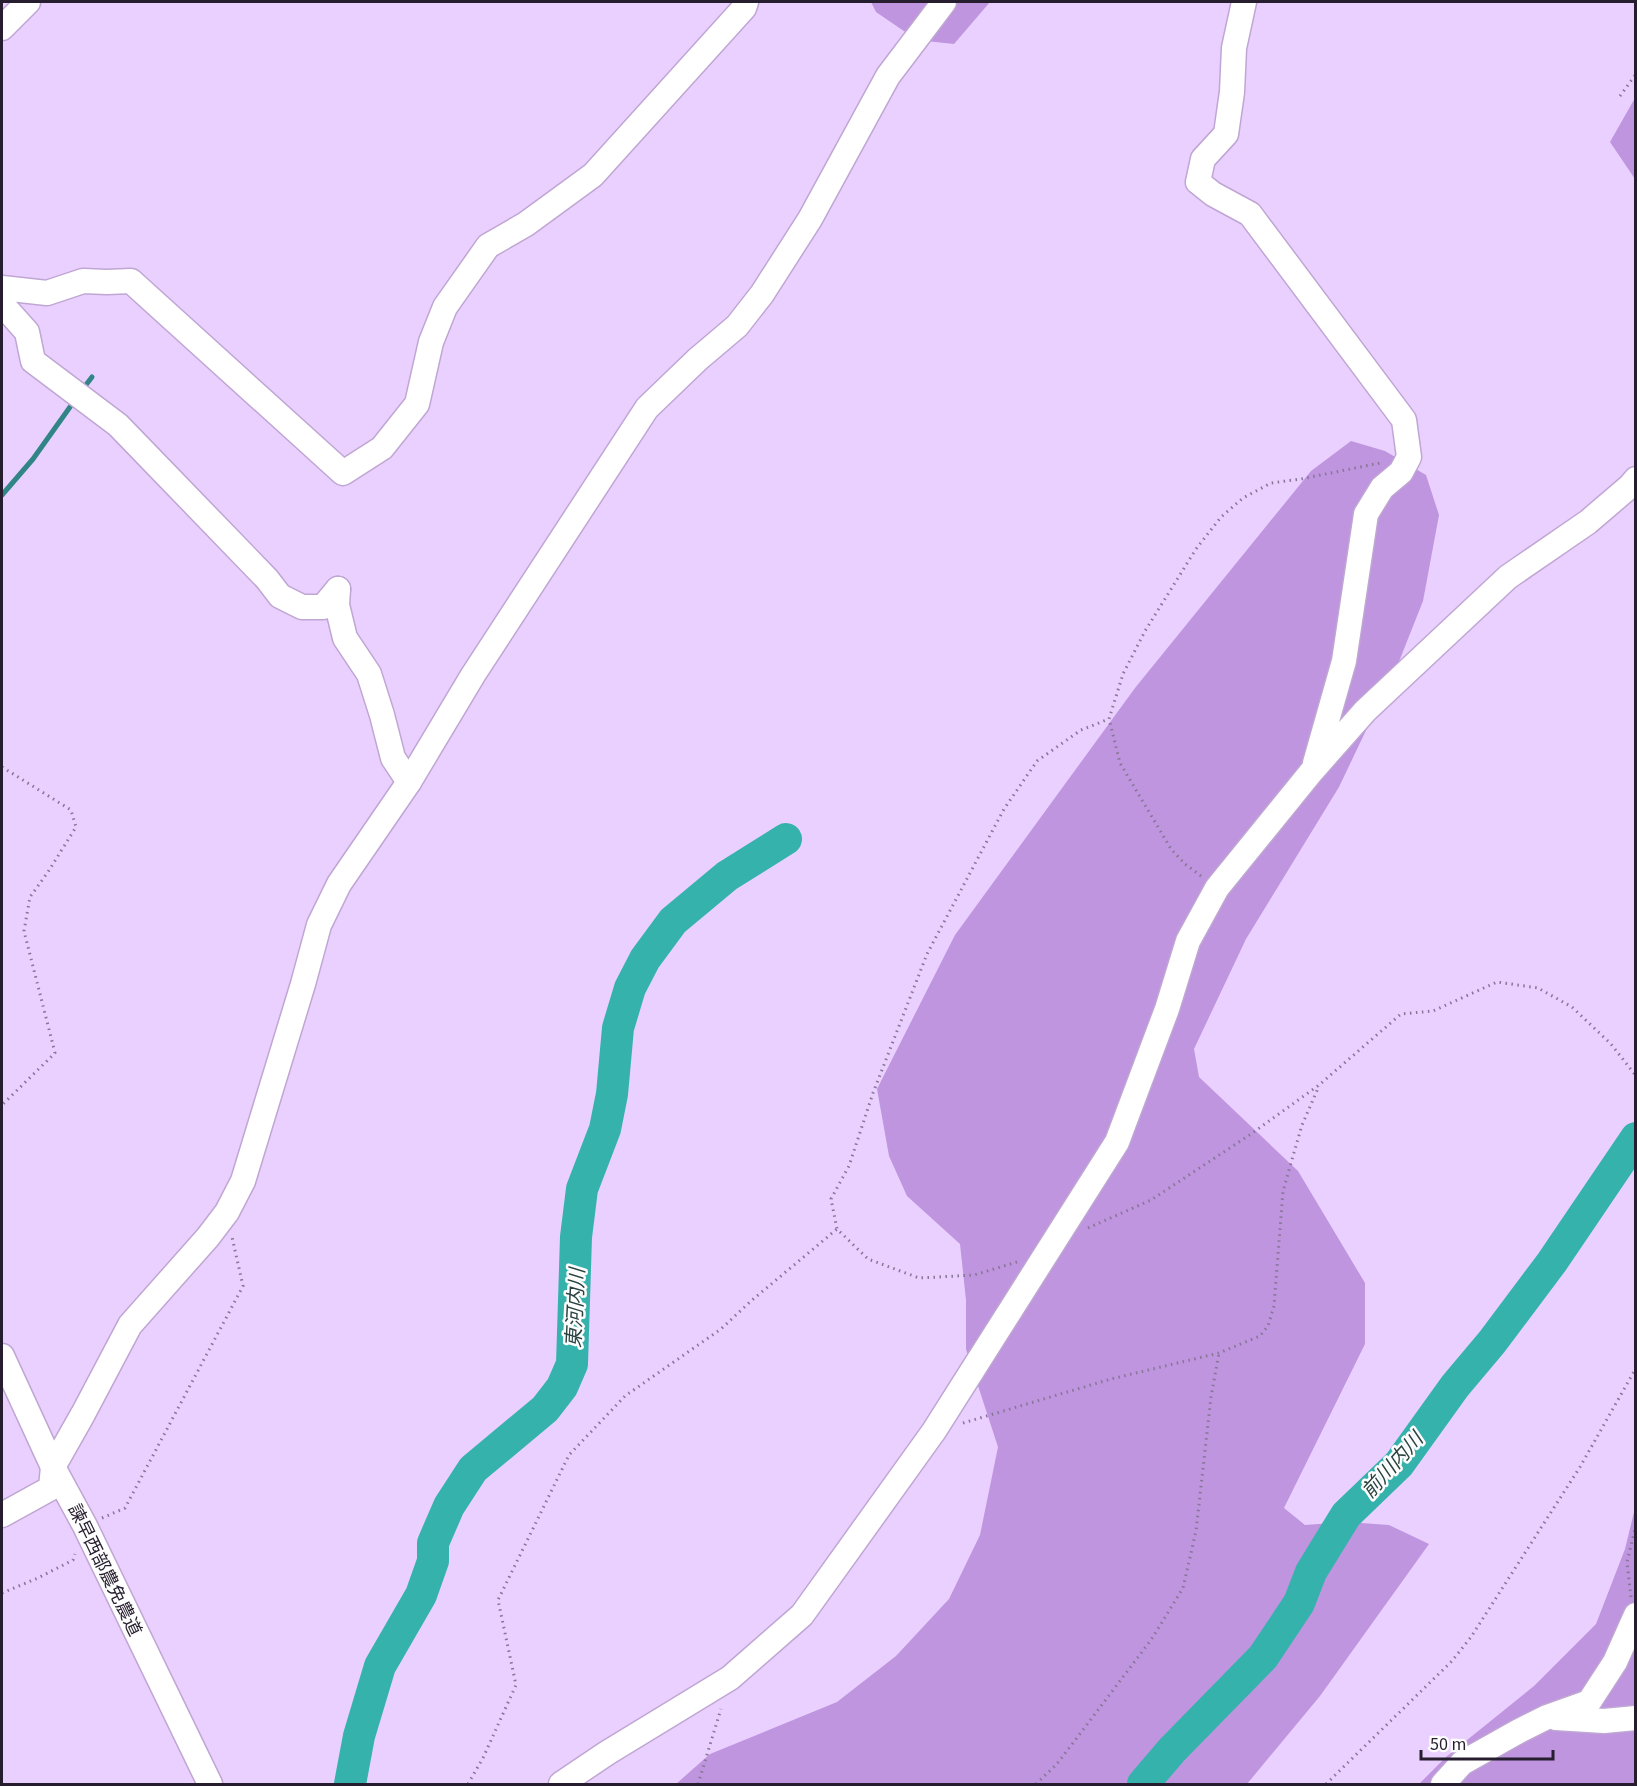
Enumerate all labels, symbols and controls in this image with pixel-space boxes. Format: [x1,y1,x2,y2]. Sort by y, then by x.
water label: 東河内川 [560,1265,592,1349]
water label: 前川内川 [1356,1425,1431,1505]
street label: 諫早西部農免農道 [62,1500,147,1640]
scale bar [1421,1723,1553,1761]
text: 50 m [1430,1732,1466,1757]

